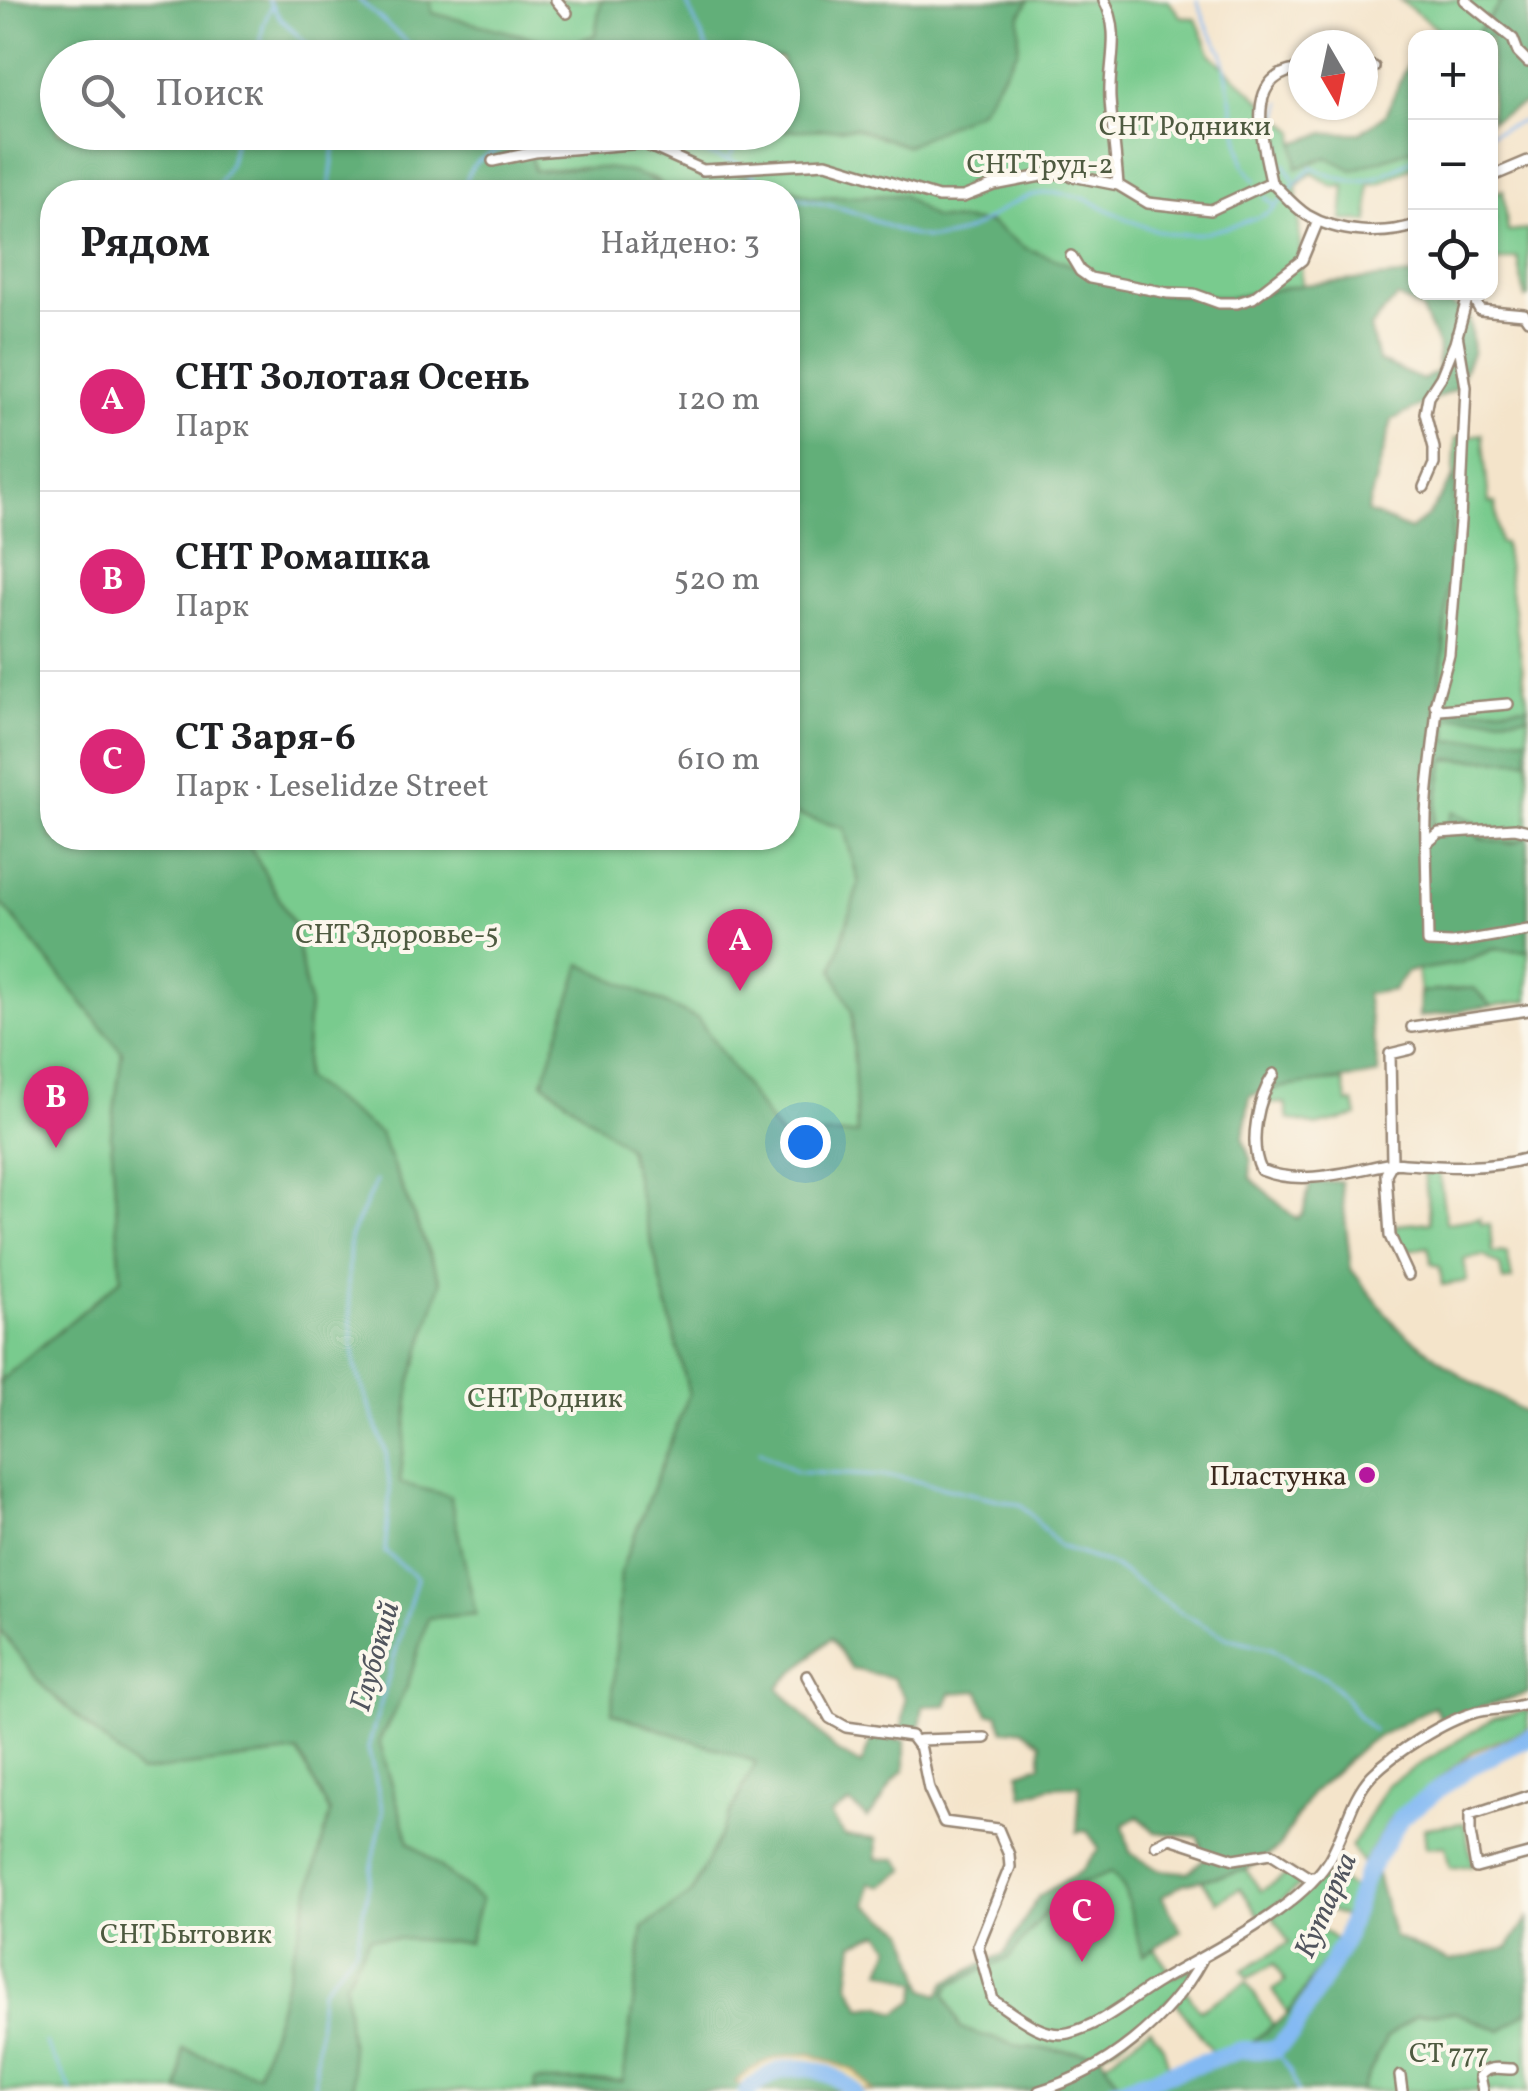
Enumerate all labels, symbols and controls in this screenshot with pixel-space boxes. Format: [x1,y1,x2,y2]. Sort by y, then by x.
north arrow [1288,30,1378,120]
map controls [1408,30,1498,300]
button: + [1408,30,1498,120]
search box [40,40,800,150]
icon: search [75,68,130,123]
text: Поиск [155,69,264,122]
park label: СНТ Родники [1099,108,1271,147]
button: − [1408,120,1498,210]
park label: СНТ Труд-2 [967,146,1113,185]
button: locate [1408,210,1498,300]
text: Рядом [80,216,210,275]
text: Найдено: 3 [600,223,760,267]
text: СНТ Золотая Осень [175,353,530,406]
text: A [101,379,124,423]
text: 120 m [677,379,760,423]
text: Парк [175,406,249,450]
text: СНТ Ромашка [175,533,431,586]
text: B [102,559,123,603]
text: 520 m [674,559,760,603]
text: Парк [175,586,249,630]
text: СТ Заря-6 [175,713,356,766]
text: C [102,739,123,783]
text: 610 m [677,739,760,783]
text: Парк · Leselidze Street [175,766,489,810]
pin: A [708,908,772,991]
park label: СНТ Здоровье-5 [295,916,499,955]
pin: B [23,1066,88,1148]
your location [780,1117,831,1168]
park label: СНТ Родник [467,1380,623,1419]
place label: Пластунка [1209,1458,1347,1497]
marker: Пластунка [1356,1464,1378,1486]
water label: Глубокий [340,1597,412,1716]
water label: Кутарка [1285,1846,1369,1965]
pin: C [1050,1880,1114,1962]
park label: СНТ Бытовик [100,1916,272,1955]
park label: СТ 777 [1409,2035,1489,2074]

